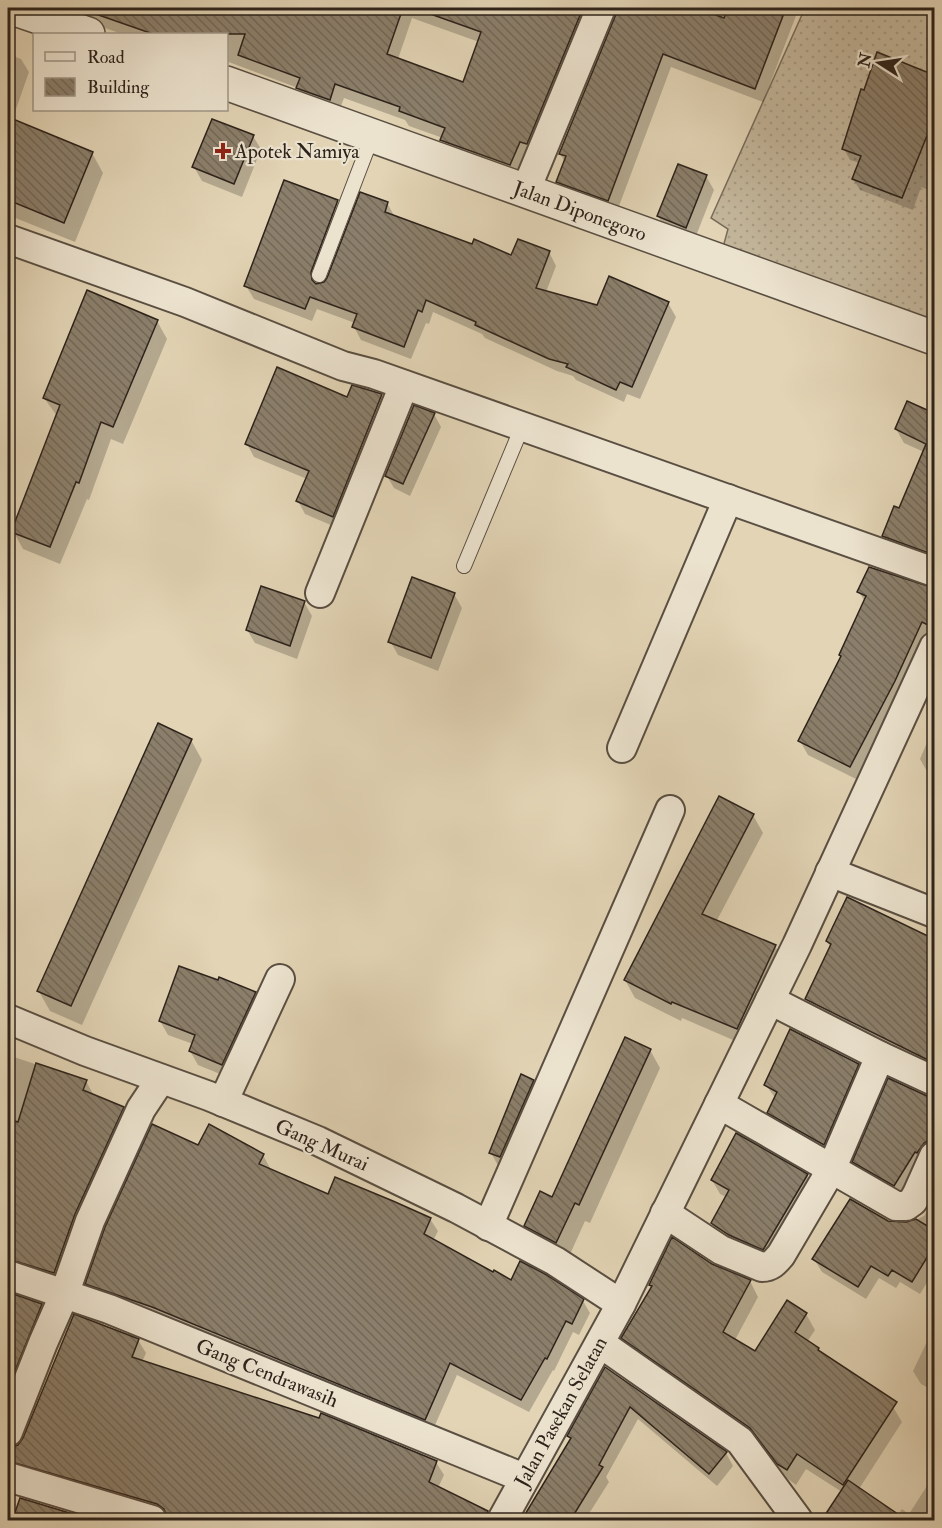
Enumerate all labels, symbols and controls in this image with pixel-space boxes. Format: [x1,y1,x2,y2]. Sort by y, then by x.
legend [33,33,228,111]
north arrow [849,33,909,93]
text: Road [87,46,125,69]
text: N [854,50,877,70]
text: Building [87,76,150,99]
place label: Apotek Namiya [234,139,360,165]
marker: Apotek Namiya [216,144,230,158]
street label: Jalan Diponegoro [509,175,650,248]
street label: Gang Murai [271,1113,373,1177]
street label: Jalan Pasekan Selatan [509,1332,613,1493]
street label: Gang Cendrawasih [192,1333,342,1413]

